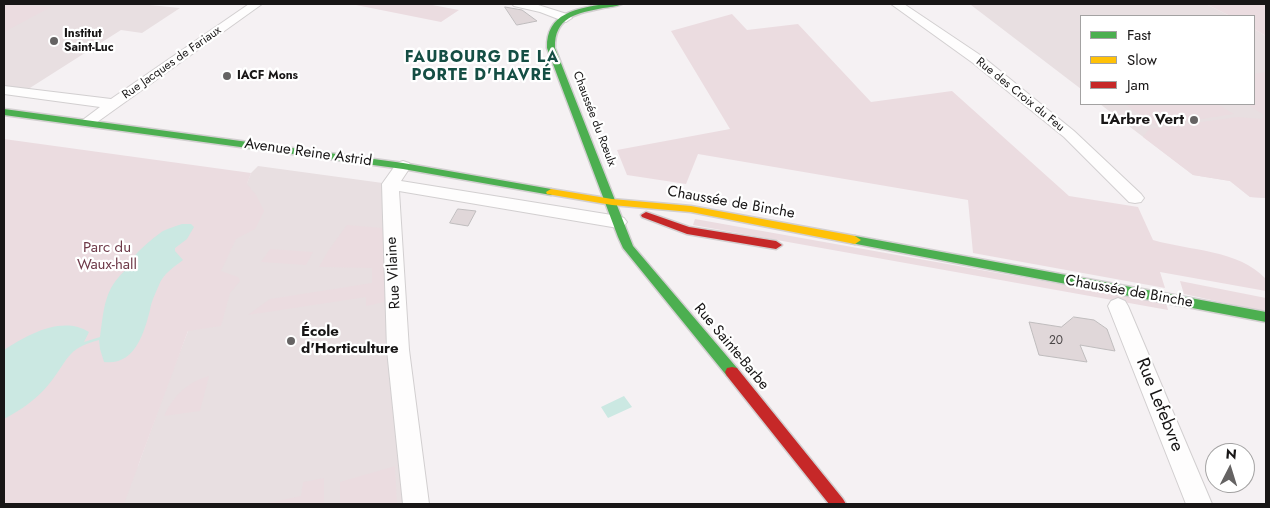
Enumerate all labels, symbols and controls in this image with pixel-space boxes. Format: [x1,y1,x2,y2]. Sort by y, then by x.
legend [1080,15,1255,105]
street label: Rue Jacques de Fariaux [120,23,224,103]
text: Fast [1127,24,1151,46]
place label: Institut Saint-Luc [64,27,114,55]
marker: Institut Saint-Luc [48,35,60,47]
district label: FAUBOURG DE LA PORTE D'HAVRÉ [403,48,561,86]
text: Slow [1127,49,1157,71]
street label: Rue des Croix du Feu [973,55,1067,135]
place label: IACF Mons [237,69,298,83]
street label: Chaussée du Rœulx [569,69,619,169]
marker: IACF Mons [221,70,233,82]
text: Jam [1127,74,1150,96]
place label: L'Arbre Vert [1100,111,1184,129]
marker: L'Arbre Vert [1188,114,1200,126]
street label: Avenue Reine Astrid [243,135,373,171]
street label: Chaussée de Binche [666,183,796,223]
street label: Rue Vilaine [383,236,405,310]
park label: Parc du Waux-hall [77,239,137,274]
street label: Chaussée de Binche [1064,272,1194,312]
street label: Rue Sainte-Barbe [690,300,772,394]
place label: École d'Horticulture [301,323,399,358]
house number: 20 [1049,334,1063,348]
marker: École d'Horticulture [285,335,297,347]
street label: Rue Lefebvre [1130,355,1188,455]
north arrow [1205,443,1255,493]
text: N [1225,444,1238,465]

